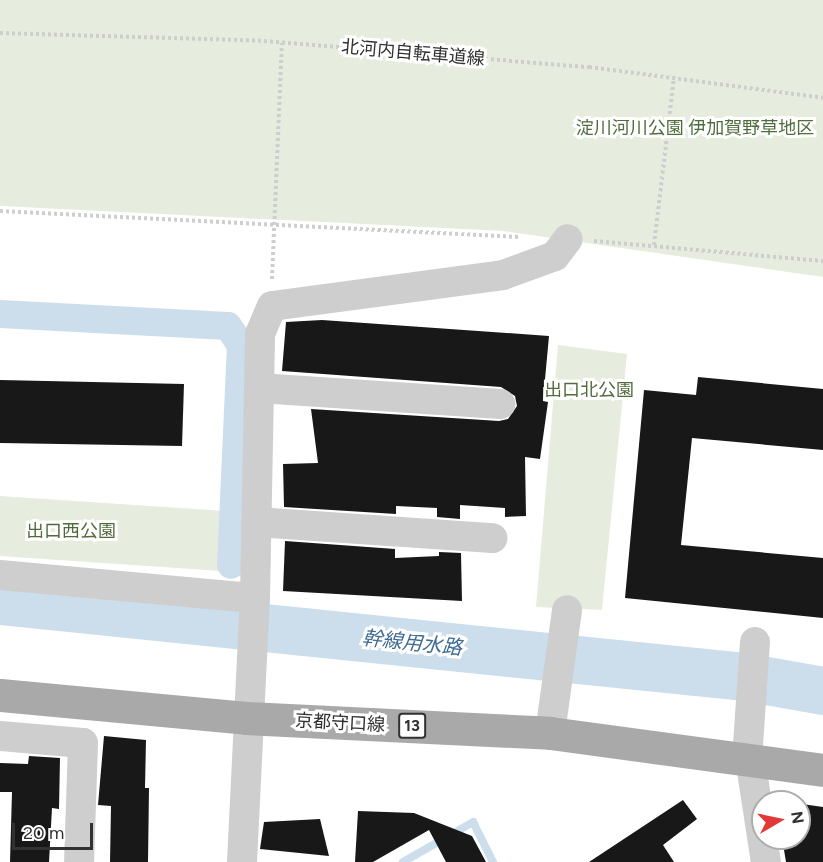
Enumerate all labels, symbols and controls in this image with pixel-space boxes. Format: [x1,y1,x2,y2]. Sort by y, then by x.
street label: 北河内自転車道線 [340,36,486,70]
park label: 淀川河川公園 伊加賀野草地区 [576,117,814,139]
park label: 出口北公園 [544,379,634,401]
park label: 出口西公園 [26,520,116,542]
water label: 幹線用水路 [361,626,463,660]
street label: 京都守口線 [294,710,386,736]
road number: 13 [397,713,427,739]
north arrow [751,790,811,850]
text: N [787,810,808,825]
scale bar [15,811,96,849]
text: 20 m [23,822,64,844]

